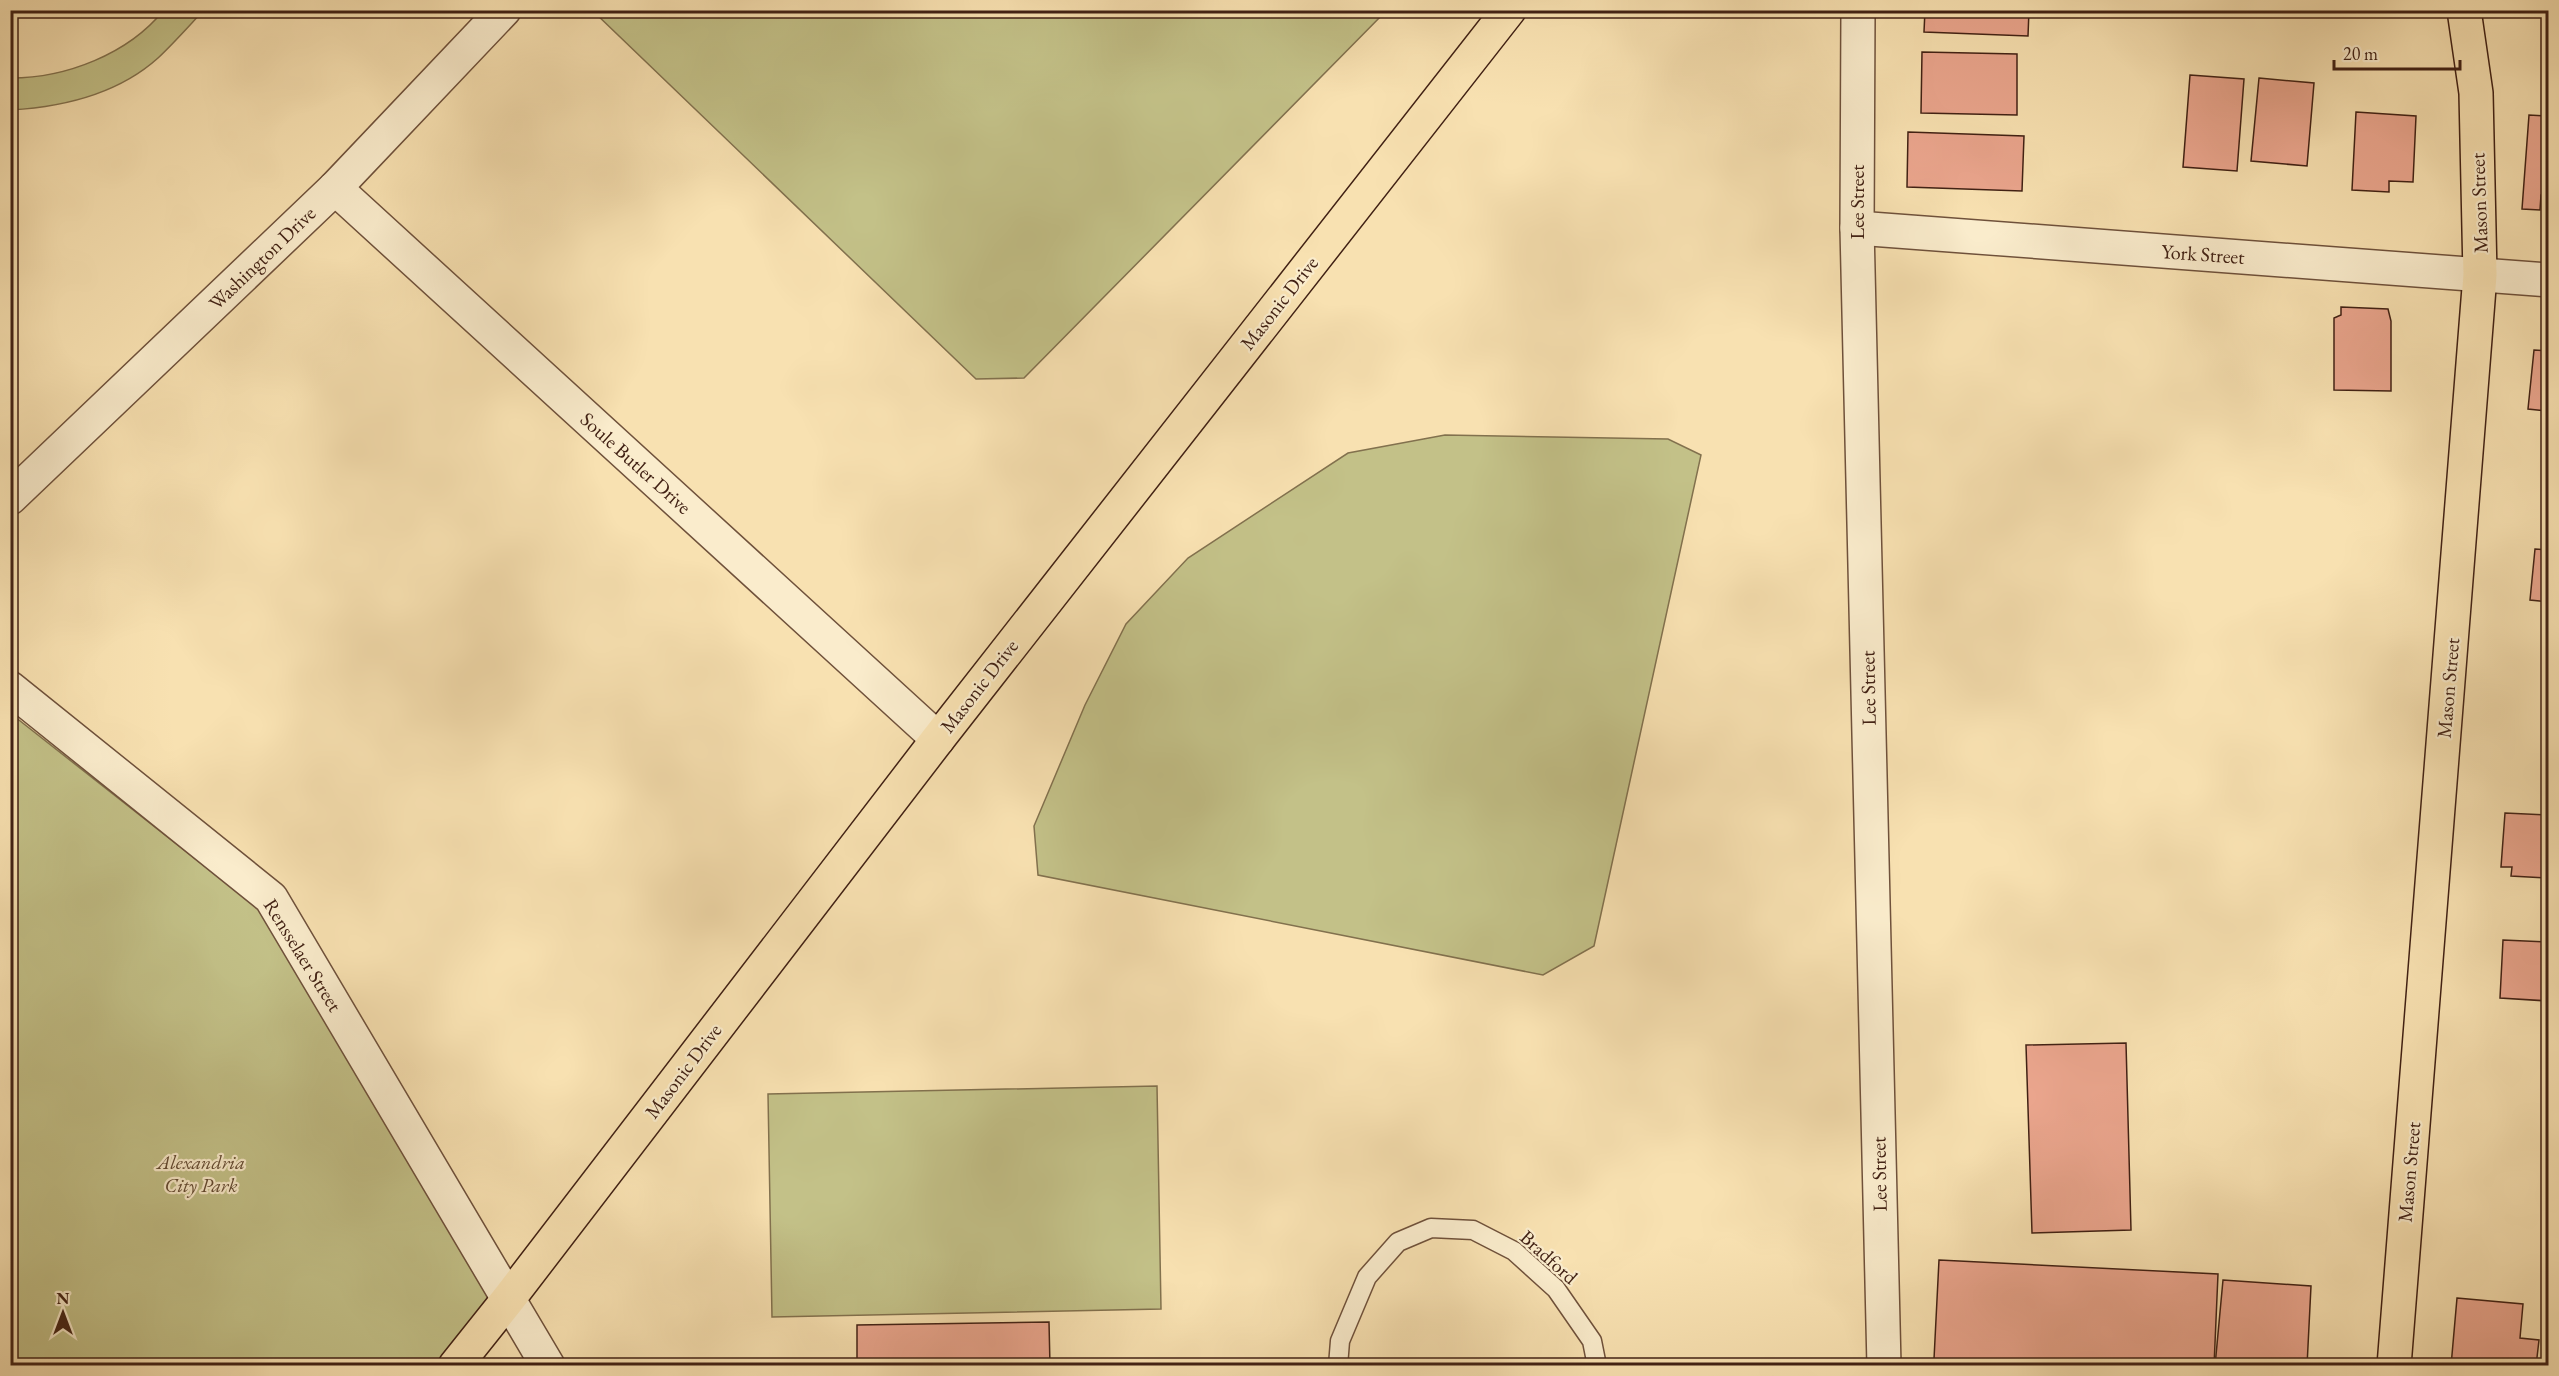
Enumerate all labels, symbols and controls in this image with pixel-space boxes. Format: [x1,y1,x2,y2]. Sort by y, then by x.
scale bar [2334,33,2460,71]
text: 20 m [2343,42,2378,65]
street label: Mason Street [2464,152,2494,254]
street label: Lee Street [1844,164,1870,240]
street label: Washington Drive [203,200,321,316]
street label: York Street [2160,238,2246,270]
street label: Masonic Drive [1234,251,1324,355]
street label: Soule Butler Drive [575,406,697,520]
street label: Masonic Drive [934,634,1024,738]
street label: Mason Street [2431,636,2465,739]
street label: Lee Street [1854,650,1882,726]
street label: Rensselaer Street [258,894,348,1017]
street label: Masonic Drive [639,1018,727,1124]
street label: Mason Street [2392,1120,2426,1223]
street label: Lee Street [1865,1136,1893,1212]
park label: Alexandria City Park [155,1149,245,1198]
street label: Bradford [1515,1224,1584,1290]
north arrow [33,1283,93,1343]
text: N [57,1288,70,1309]

